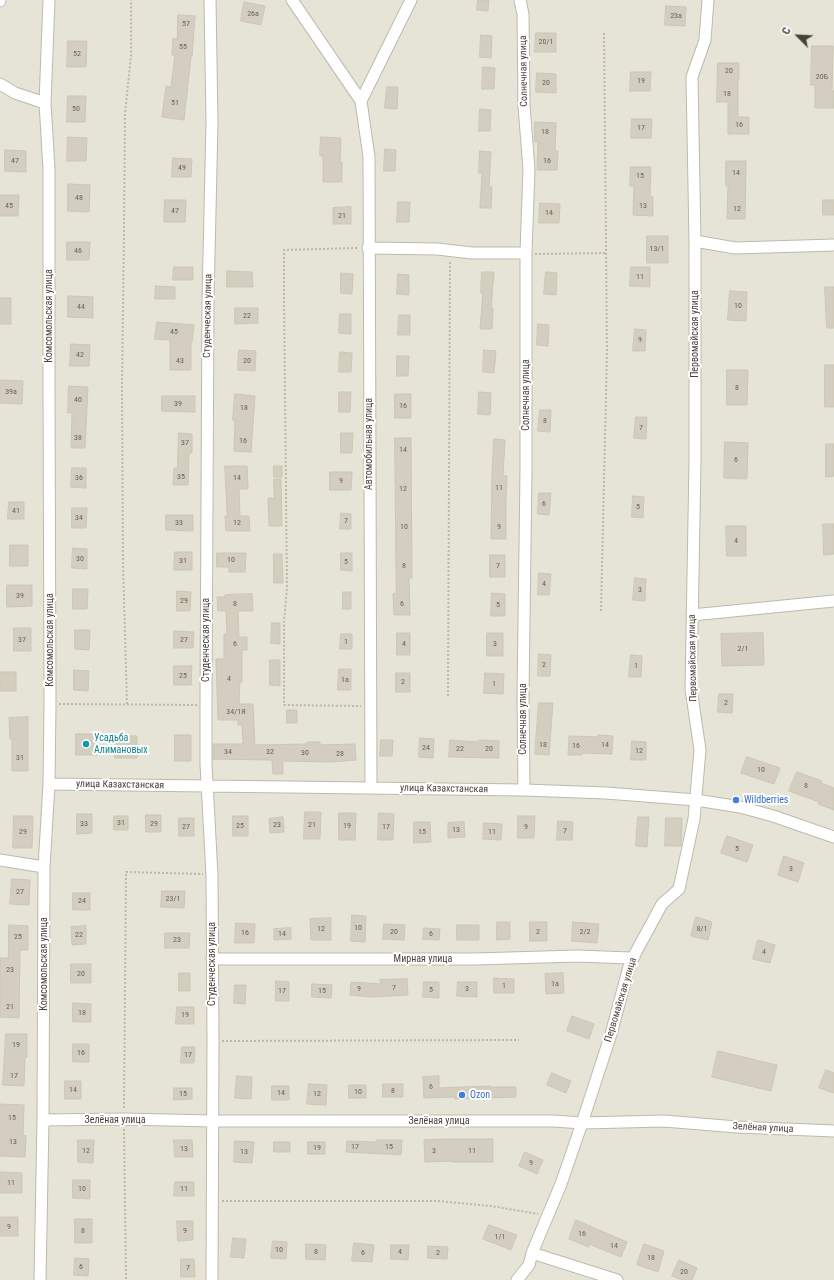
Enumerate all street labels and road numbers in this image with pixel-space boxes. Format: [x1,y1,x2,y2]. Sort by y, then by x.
street label: Солнечная улица [517,35,531,107]
street label: Комсомольская улица [43,269,55,363]
street label: Студенческая улица [201,274,215,358]
street label: Первомайская улица [689,290,701,378]
street label: Солнечная улица [520,359,532,431]
street label: Автомобильная улица [363,398,375,490]
street label: Комсомольская улица [44,593,56,687]
street label: Студенческая улица [200,598,212,682]
street label: Первомайская улица [686,614,700,702]
street label: Солнечная улица [517,683,529,755]
street label: улица Казахстанская [76,778,164,792]
street label: улица Казахстанская [400,782,488,796]
street label: Комсомольская улица [38,917,50,1011]
street label: Студенческая улица [206,922,218,1006]
street label: Мирная улица [394,953,452,965]
street label: Первомайская улица [602,956,640,1044]
street label: Зелёная улица [85,1114,145,1126]
street label: Зелёная улица [409,1115,469,1127]
street label: Зелёная улица [732,1120,794,1136]

